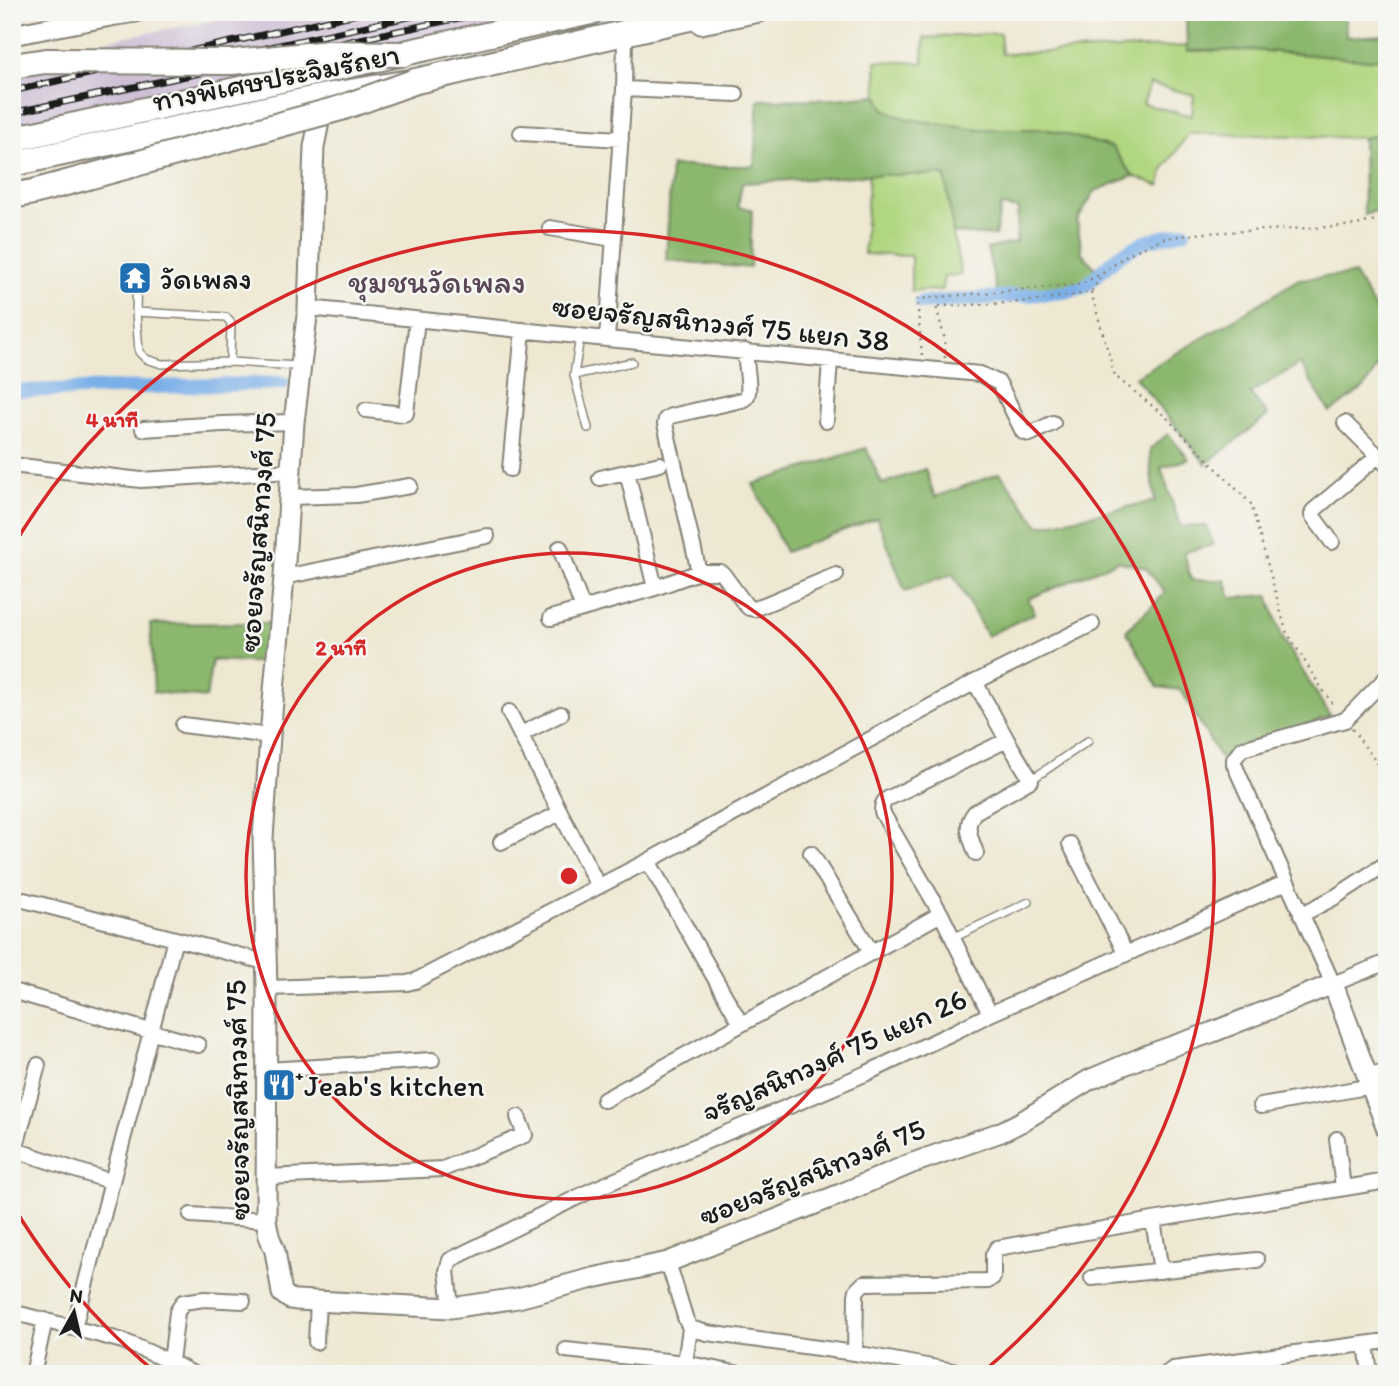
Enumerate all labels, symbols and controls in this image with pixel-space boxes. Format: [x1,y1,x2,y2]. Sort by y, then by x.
street label: ทางพิเศษประจิมรัถยา [149,35,403,119]
temple icon: วัดเพลง [116,259,154,297]
place label: วัดเพลง [160,260,252,297]
district label: ชุมชนวัดเพลง [348,263,526,303]
street label: ซอยจรัญสนิทวงศ์ 75 แยก 38 [551,287,891,359]
text: 4 นาที [86,407,138,432]
street label: ซอยจรัญสนิทวงศ์ 75 [230,411,284,653]
text: 2 นาที [316,635,366,660]
centre of rings [557,864,581,888]
street label: ซอยจรัญสนิทวงศ์ 75 [216,979,258,1221]
street label: จรัญสนิทวงศ์ 75 แยก 26 [696,980,972,1130]
restaurant icon: ๋Jeab's kitchen [260,1066,298,1104]
place label: ๋Jeab's kitchen [295,1067,484,1104]
street label: ซอยจรัญสนิทวงศ์ 75 [694,1110,930,1234]
north arrow [38,1278,108,1348]
text: N [68,1283,84,1308]

